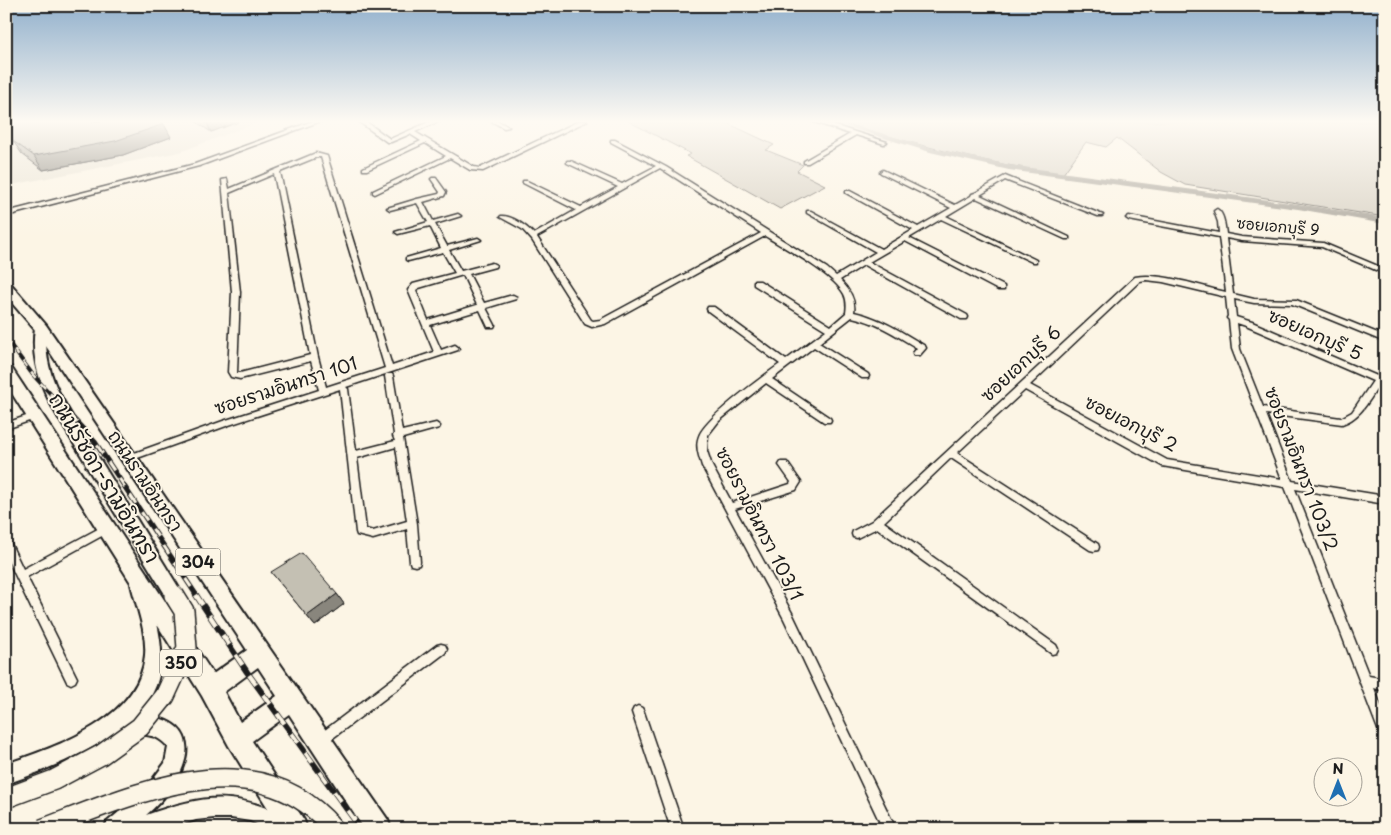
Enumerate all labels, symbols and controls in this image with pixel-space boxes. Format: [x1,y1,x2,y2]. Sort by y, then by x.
street label: ซอยเอกบุรี 9 [1235,210,1321,242]
street label: ซอยเอกบุรี 5 [1263,301,1367,368]
street label: ซอยเอกบุรี 6 [974,318,1068,409]
street label: ซอยรามอินทรา 101 [211,349,360,420]
street label: ซอยรามอินทรา 103/2 [1259,383,1346,554]
street label: ถนนรัชดา-รามอินทรา [42,386,169,568]
street label: ซอยเอกบุรี 2 [1079,388,1183,460]
street label: ถนนรามอินทรา [102,424,190,536]
street label: ซอยรามอินทรา 103/1 [710,442,811,605]
road number: 304 [176,548,220,576]
road number: 350 [160,650,202,676]
north arrow [1314,758,1364,808]
text: N [1332,758,1344,779]

